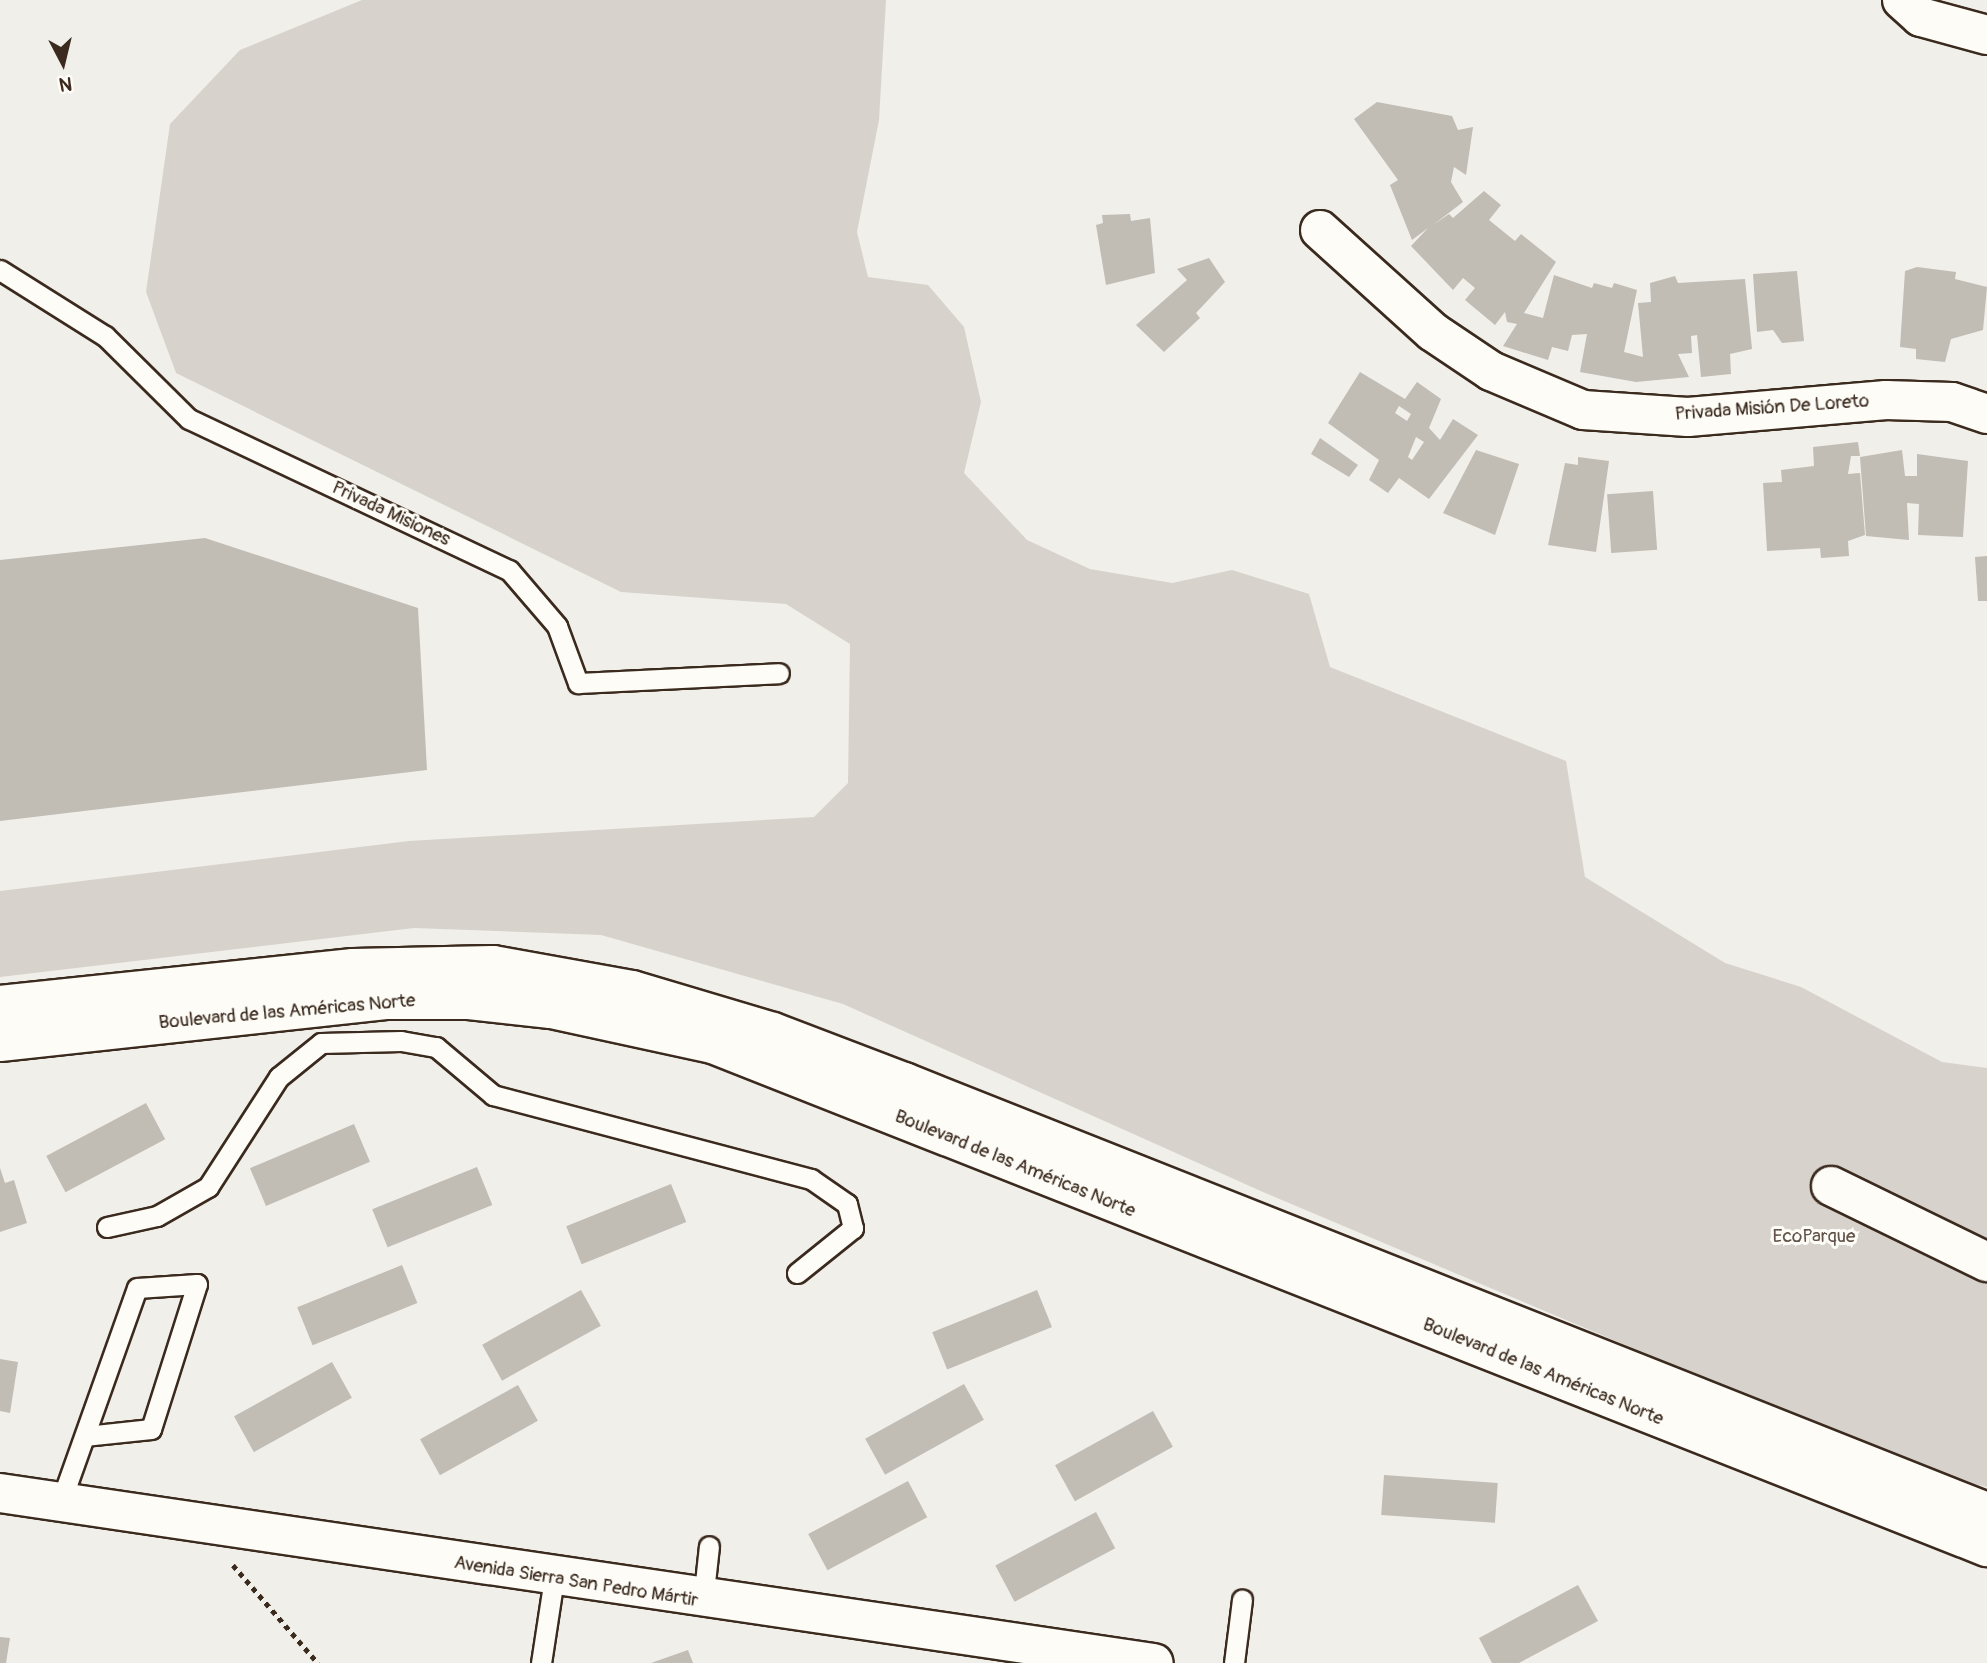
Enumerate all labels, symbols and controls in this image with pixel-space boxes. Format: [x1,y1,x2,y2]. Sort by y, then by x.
north arrow [28,28,98,98]
text: N [58,71,73,97]
street label: Privada Misión De Loreto [1674,390,1870,426]
street label: Privada Misiones [328,477,454,551]
street label: Boulevard de las Américas Norte [158,989,416,1035]
street label: Boulevard de las Américas Norte [891,1105,1139,1223]
park label: EcoParque [1773,1226,1855,1248]
street label: Boulevard de las Américas Norte [1419,1313,1667,1431]
street label: Avenida Sierra San Pedro Mártir [452,1551,700,1613]

